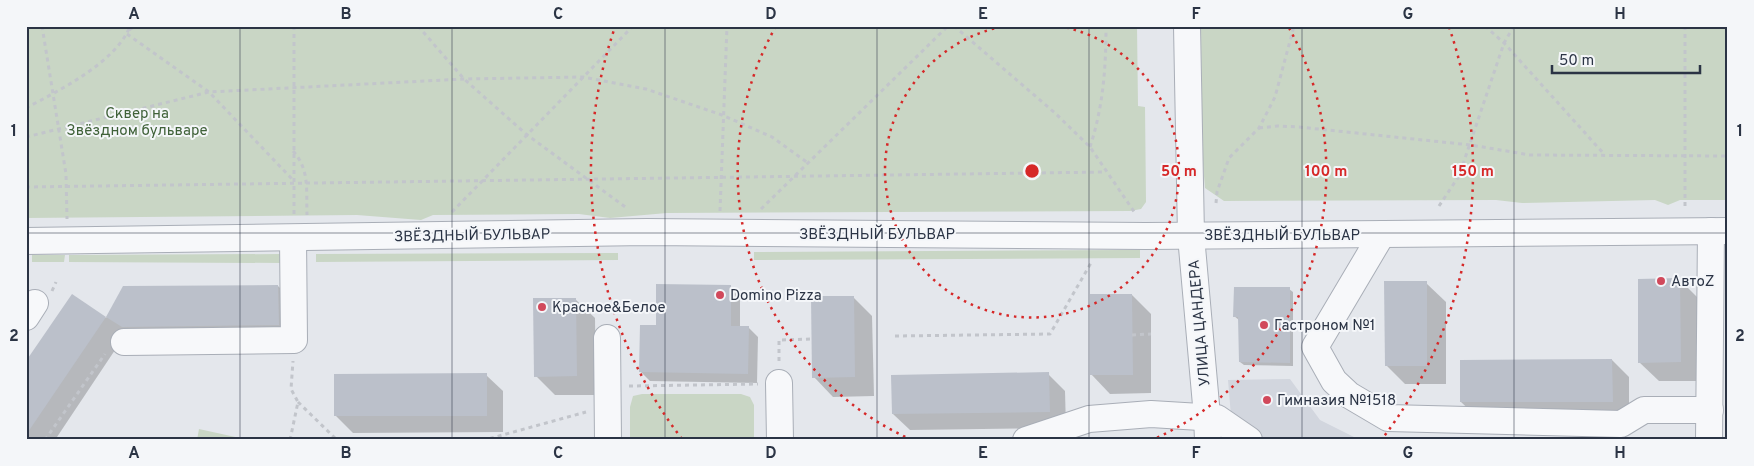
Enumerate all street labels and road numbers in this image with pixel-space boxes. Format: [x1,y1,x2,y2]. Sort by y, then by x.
street label: ЗВЁЗДНЫЙ БУЛЬВАР [394,224,550,247]
street label: ЗВЁЗДНЫЙ БУЛЬВАР [799,224,955,245]
street label: ЗВЁЗДНЫЙ БУЛЬВАР [1204,225,1360,246]
street label: УЛИЦА ЦАНДЕРА [1185,259,1216,387]

